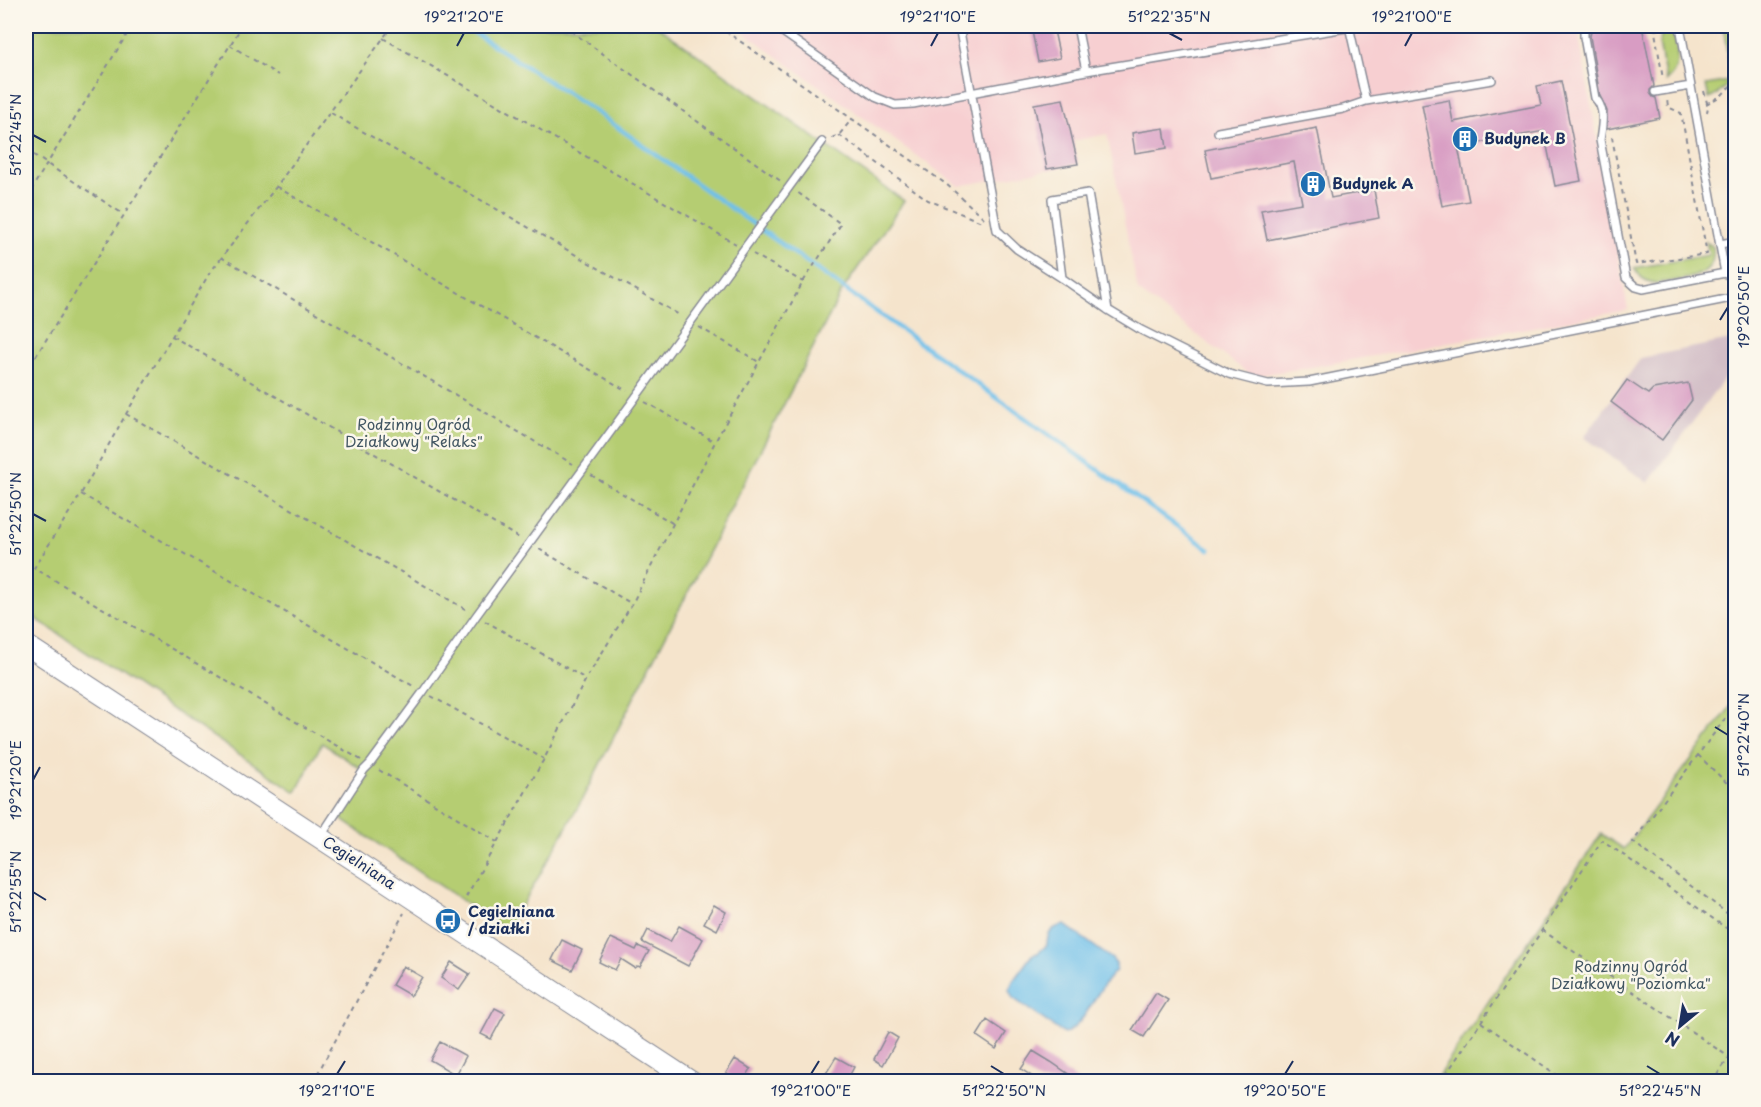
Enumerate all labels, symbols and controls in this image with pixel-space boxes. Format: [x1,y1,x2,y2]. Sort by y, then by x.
text: 19°21'20"E [424,4,504,27]
text: 19°21'10"E [900,4,976,27]
text: 51°22'35"N [1127,4,1211,27]
text: 19°21'00"E [1372,4,1452,27]
text: 51°22'45"N [3,93,26,177]
building icon: Budynek B [1450,124,1480,154]
place label: Budynek B [1484,126,1566,149]
building icon: Budynek A [1298,169,1328,199]
place label: Budynek A [1332,171,1414,194]
text: 19°20'50"E [1731,266,1754,348]
park label: Rodzinny Ogród Działkowy "Relaks" [345,412,483,452]
text: 51°22'50"N [3,472,26,556]
text: 51°22'40"N [1731,693,1754,777]
text: 19°21'20"E [3,740,26,820]
street label: Cegielniana [319,829,401,894]
text: 51°22'55"N [3,850,26,934]
place label: Cegielniana / działki [467,899,556,939]
bus stop icon: Cegielniana / działki [433,906,463,936]
park label: Rodzinny Ogród Działkowy "Poziomka" [1551,954,1711,994]
north arrow [1650,996,1710,1056]
text: N [1661,1026,1683,1053]
text: 19°21'10"E [299,1078,375,1101]
text: 19°21'00"E [771,1078,851,1101]
text: 51°22'50"N [962,1078,1046,1101]
text: 19°20'50"E [1244,1078,1326,1101]
text: 51°22'45"N [1618,1078,1702,1101]

